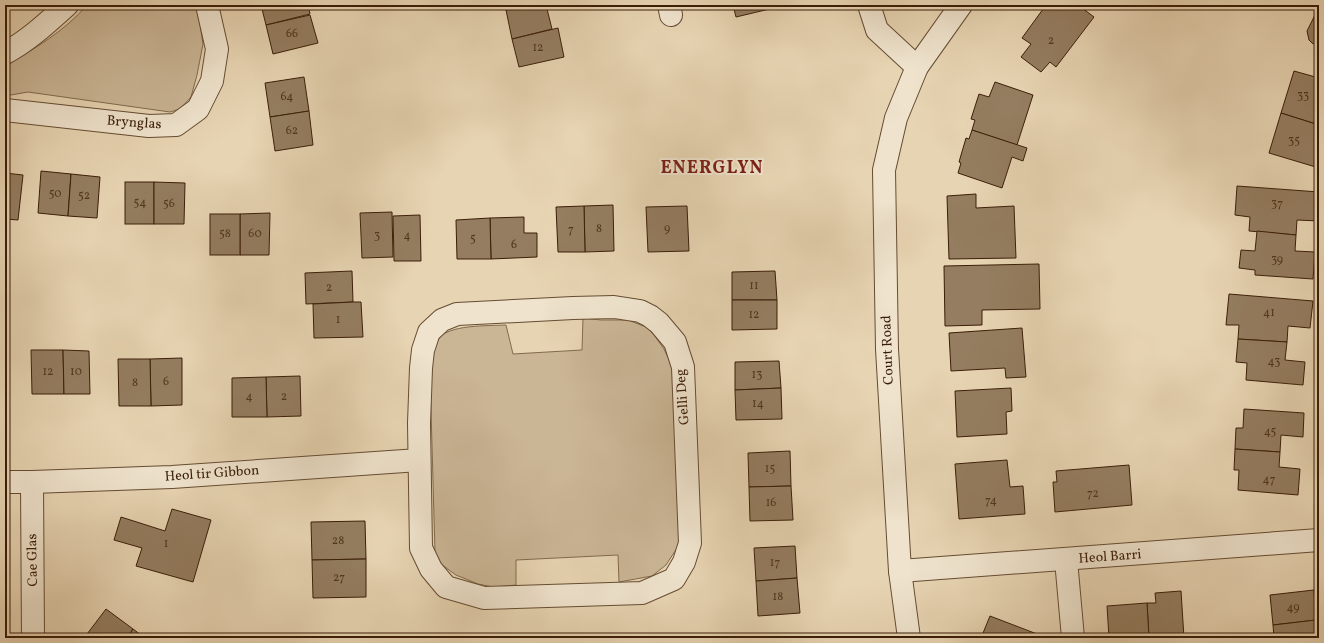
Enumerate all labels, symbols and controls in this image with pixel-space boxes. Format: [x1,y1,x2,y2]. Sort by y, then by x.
house number: 66 [286,26,298,42]
house number: 2 [1048,33,1054,49]
house number: 12 [532,40,544,56]
house number: 33 [1297,88,1309,104]
house number: 64 [281,89,293,105]
street label: Brynglas [106,112,162,134]
house number: 62 [286,123,298,139]
house number: 35 [1288,133,1300,149]
district label: ENERGLYN [660,156,764,181]
house number: 50 [49,186,61,202]
house number: 52 [78,188,90,204]
house number: 54 [134,195,146,211]
house number: 56 [163,196,175,212]
house number: 37 [1271,196,1283,212]
house number: 8 [596,221,602,237]
house number: 9 [664,221,670,237]
house number: 7 [568,222,574,238]
house number: 58 [219,226,231,242]
house number: 60 [248,226,262,242]
house number: 3 [374,228,380,244]
house number: 4 [403,228,411,244]
house number: 5 [470,231,476,247]
house number: 6 [511,237,517,253]
house number: 39 [1271,252,1283,268]
house number: 11 [749,278,759,294]
house number: 2 [326,280,332,296]
house number: 41 [1263,305,1275,321]
house number: 12 [748,307,760,323]
house number: 1 [336,312,340,328]
street label: Court Road [877,315,899,385]
house number: 43 [1268,354,1280,370]
house number: 12 [42,364,54,380]
house number: 10 [70,364,82,380]
house number: 13 [752,367,762,383]
street label: Gelli Deg [672,368,694,426]
house number: 6 [163,374,169,390]
house number: 8 [132,375,138,391]
house number: 4 [245,389,253,405]
house number: 2 [281,389,287,405]
house number: 14 [752,396,764,412]
house number: 45 [1264,424,1277,440]
street label: Heol tir Gibbon [164,461,260,487]
house number: 15 [765,461,775,477]
house number: 47 [1263,472,1276,488]
house number: 72 [1087,486,1099,502]
house number: 74 [985,493,997,509]
house number: 16 [766,495,776,511]
street label: Cae Glas [23,533,43,587]
house number: 28 [332,533,344,549]
house number: 1 [164,536,168,552]
street label: Heol Barri [1078,545,1142,569]
house number: 17 [770,555,780,571]
house number: 27 [333,570,345,586]
house number: 18 [773,589,783,605]
house number: 49 [1286,600,1300,616]

